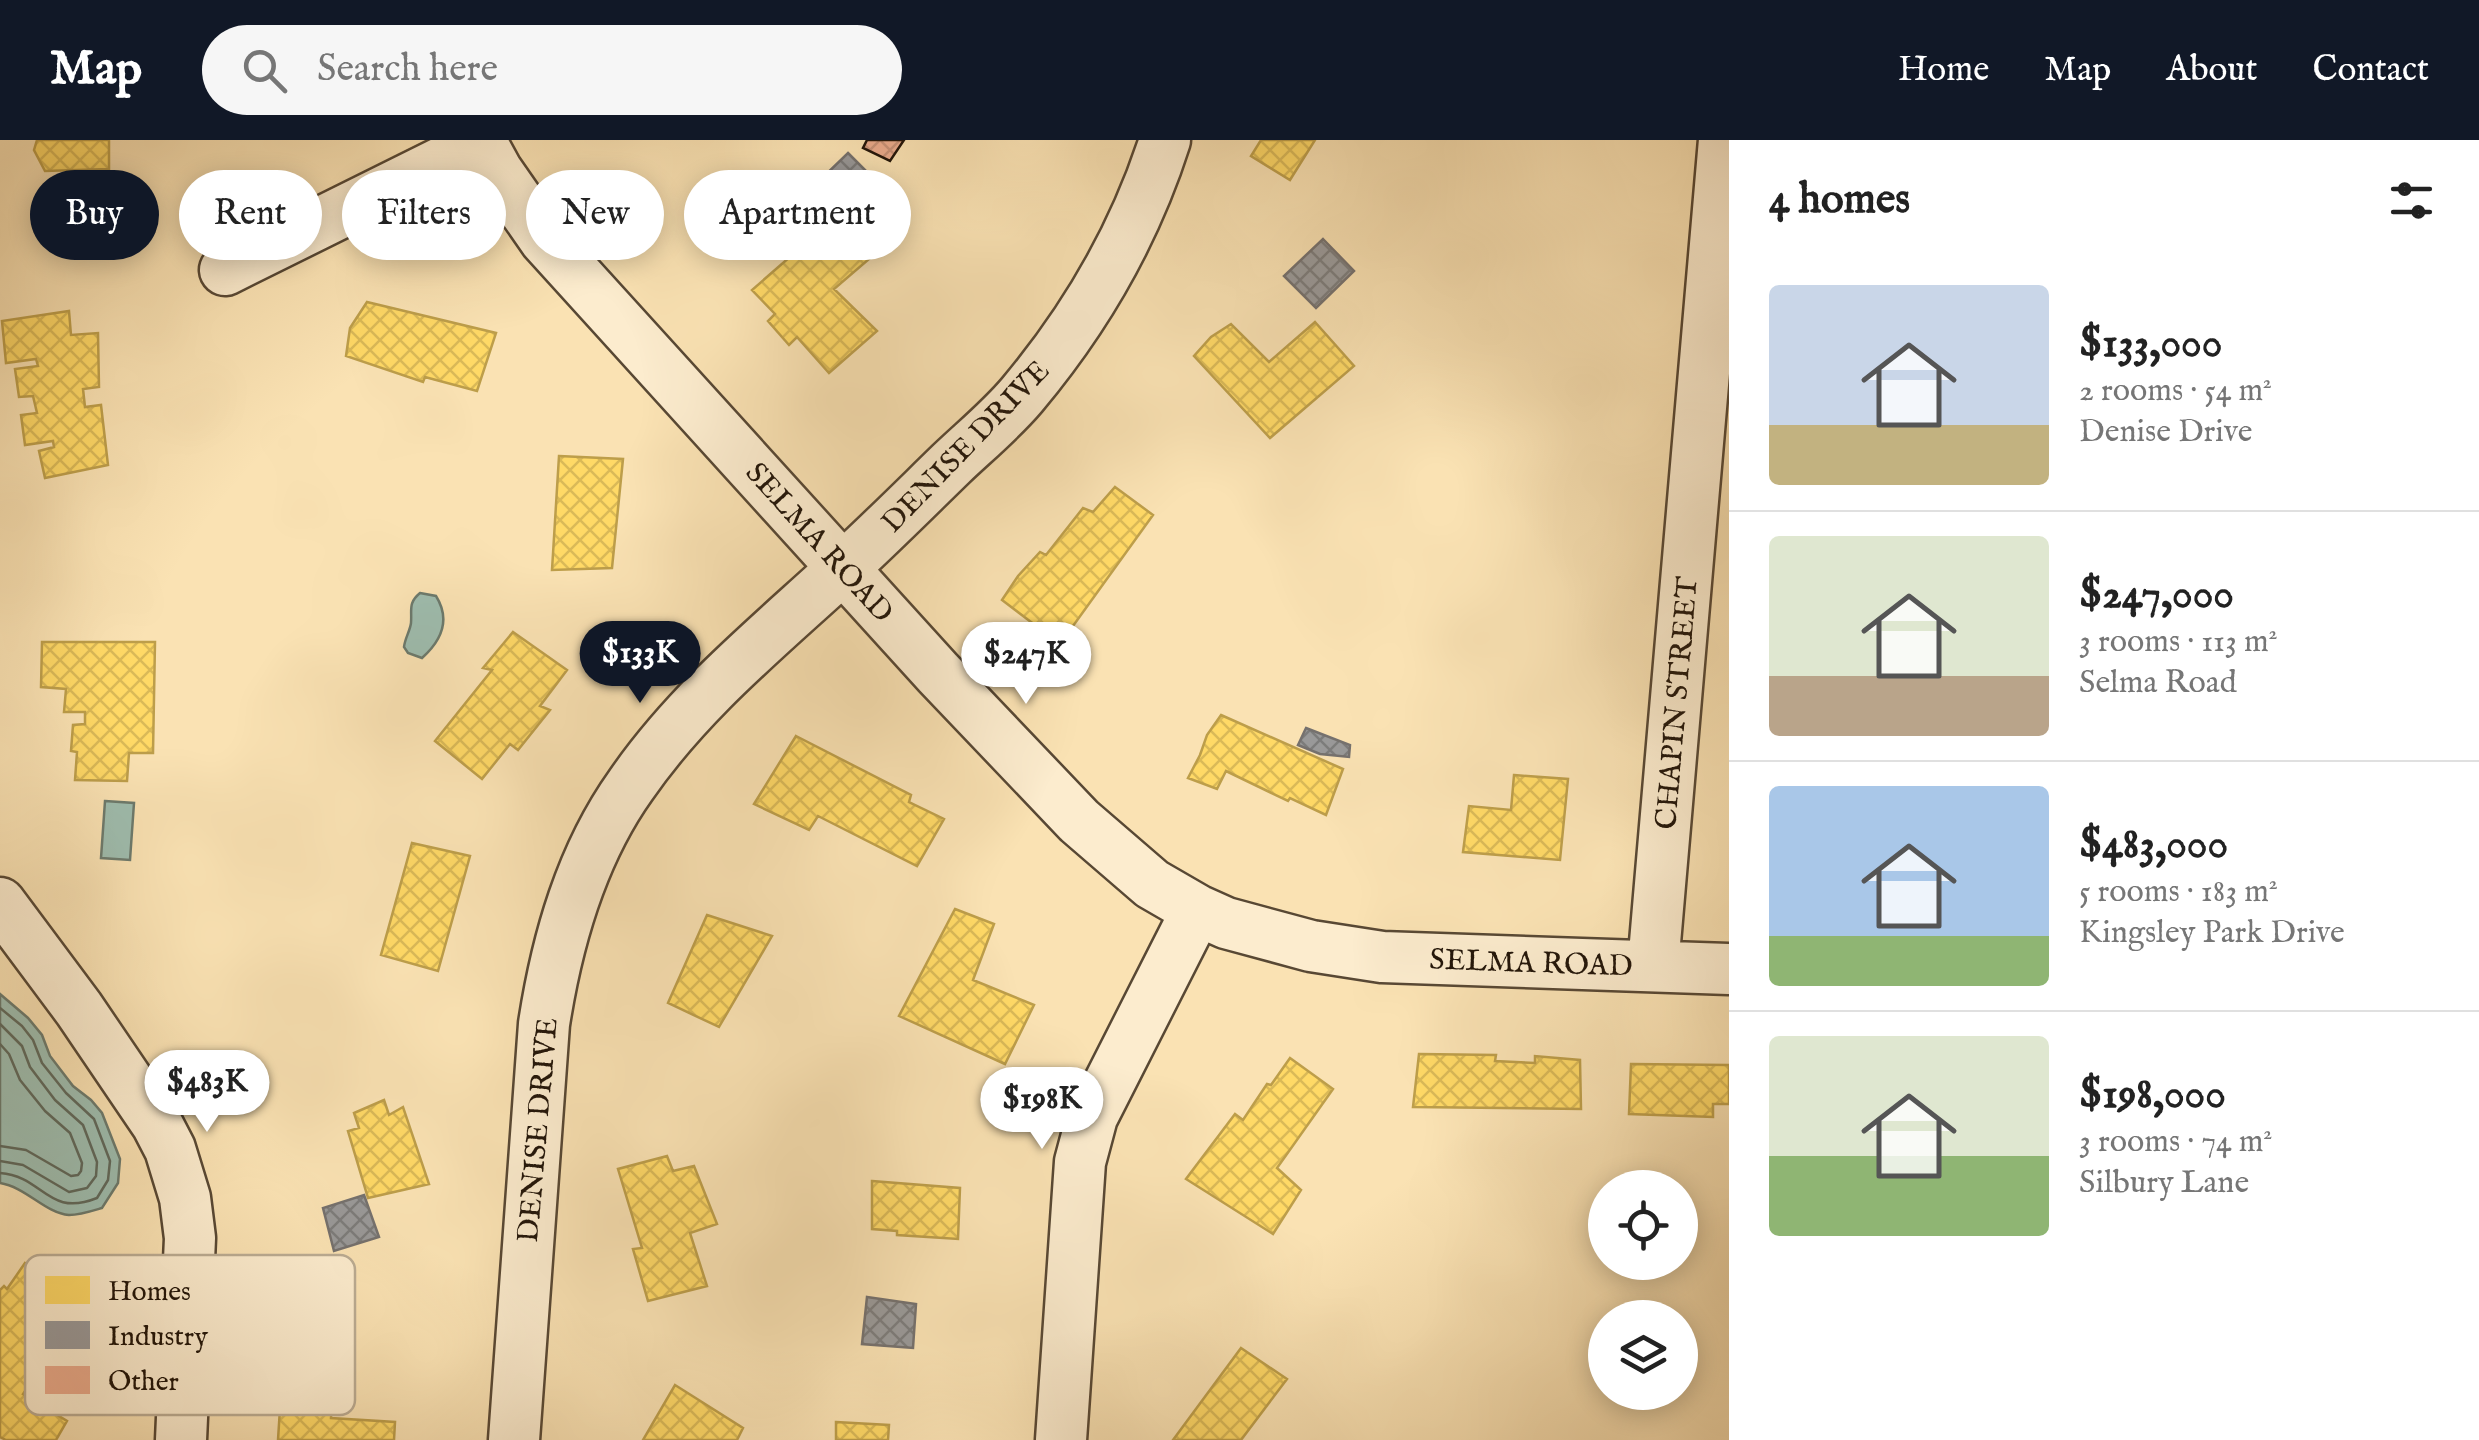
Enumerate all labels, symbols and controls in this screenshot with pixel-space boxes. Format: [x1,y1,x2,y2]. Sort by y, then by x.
search box [202,25,902,115]
text: Map [50,40,142,100]
icon: search [237,43,292,98]
text: Search here [317,46,498,94]
text: Home [1898,48,1989,93]
text: Map [2044,48,2111,93]
text: About [2166,48,2258,93]
text: Contact [2313,48,2429,93]
chip: Buy [30,170,159,260]
chip: Rent [179,170,322,260]
chip: Filters [342,170,506,260]
chip: New [526,170,664,260]
chip: Apartment [684,170,911,260]
icon: filters [2384,173,2439,228]
text: 4 homes [1769,174,1910,227]
text: $133,000 [2079,318,2222,371]
icon: home [1849,325,1969,445]
street label: DENISE DRIVE [874,353,1059,542]
text: 2 rooms · 54 m² [2079,371,2272,412]
text: Denise Drive [2079,412,2252,453]
street label: SELMA ROAD [736,455,901,632]
text: $247,000 [2079,569,2234,622]
street label: CHAPIN STREET [1648,575,1708,831]
icon: home [1849,576,1969,696]
pin: $133K [570,621,710,706]
pin: $247K [956,622,1096,707]
text: 3 rooms · 113 m² [2079,622,2278,663]
text: $133K [602,633,678,674]
text: $247K [983,634,1069,675]
text: Selma Road [2079,663,2237,704]
text: $483,000 [2079,819,2228,872]
icon: home [1849,826,1969,946]
text: 5 rooms · 183 m² [2079,872,2278,913]
text: Kingsley Park Drive [2079,913,2345,954]
street label: SELMA ROAD [1429,941,1633,987]
street label: DENISE DRIVE [510,1016,568,1244]
pin: $483K [137,1050,277,1135]
text: $483K [166,1062,248,1103]
pin: $198K [972,1067,1112,1152]
text: $198,000 [2079,1069,2226,1122]
icon: home [1849,1076,1969,1196]
text: $198K [1002,1079,1082,1120]
text: 3 rooms · 74 m² [2079,1122,2272,1163]
text: Silbury Lane [2079,1163,2249,1204]
map controls [1588,1170,1698,1410]
button: locate [1588,1170,1698,1280]
legend [25,1255,355,1415]
text: Homes [108,1275,191,1310]
button: layers [1588,1300,1698,1410]
text: Industry [108,1320,208,1355]
text: Other [108,1365,179,1400]

